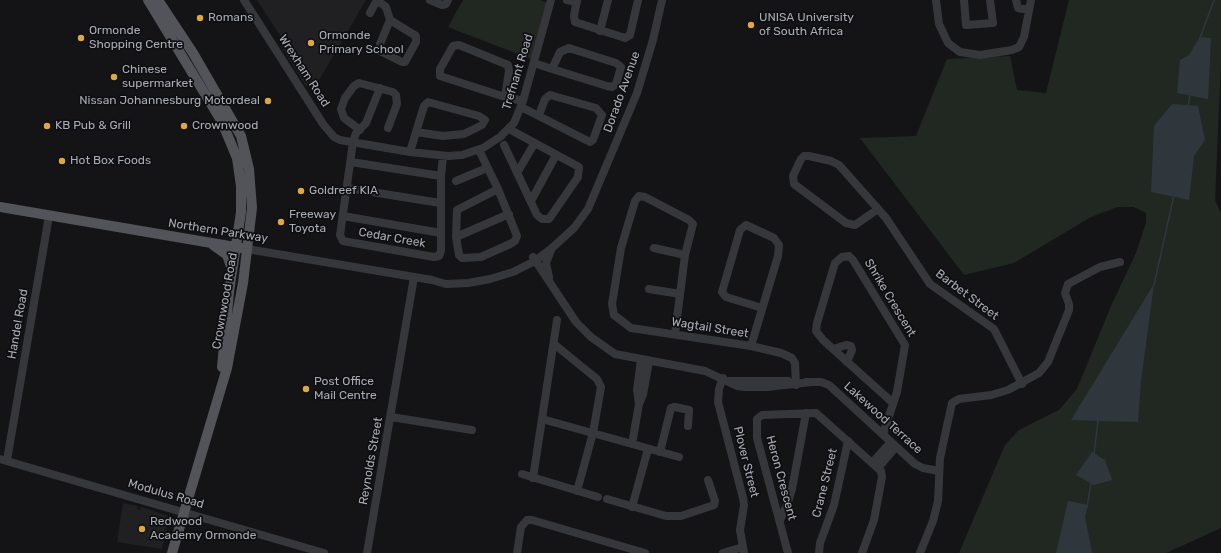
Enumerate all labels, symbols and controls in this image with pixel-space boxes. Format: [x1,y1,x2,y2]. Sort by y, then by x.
place label: Romans [208,11,253,25]
place label: UNISA University of South Africa [759,11,854,39]
marker: Romans [195,13,205,23]
marker: UNISA University of South Africa [746,20,756,30]
place label: Ormonde Shopping Centre [89,24,183,52]
place label: Ormonde Primary School [319,29,404,57]
street label: Wrexham Road [275,32,333,110]
street label: Trefnant Road [500,32,536,112]
marker: Ormonde Shopping Centre [76,33,86,43]
marker: Ormonde Primary School [306,38,316,48]
street label: Dorado Avenue [601,49,643,135]
place label: Chinese supermarket [122,63,193,91]
marker: Chinese supermarket [109,72,119,82]
place label: Nissan Johannesburg Motordeal [79,94,260,108]
marker: Nissan Johannesburg Motordeal [263,96,273,106]
place label: KB Pub & Grill [55,119,131,133]
place label: Crownwood [192,119,258,133]
marker: KB Pub & Grill [42,121,52,131]
marker: Crownwood [179,121,189,131]
place label: Hot Box Foods [70,154,151,168]
marker: Hot Box Foods [57,156,67,166]
place label: Goldreef KIA [309,184,378,198]
marker: Goldreef KIA [296,186,306,196]
place label: Freeway Toyota [289,208,336,236]
street label: Northern Parkway [167,216,269,246]
marker: Freeway Toyota [276,217,286,227]
street label: Cedar Creek [357,225,427,251]
street label: Crownwood Road [209,252,241,350]
street label: Shrike Crescent [861,256,919,340]
street label: Barbet Street [933,267,1001,323]
street label: Handel Road [5,288,31,360]
street label: Wagtail Street [670,315,750,341]
place label: Post Office Mail Centre [314,375,377,403]
street label: Lakewood Terrace [841,379,925,457]
marker: Post Office Mail Centre [301,384,311,394]
street label: Reynolds Street [356,416,386,506]
street label: Plover Street [730,425,762,499]
street label: Heron Crescent [763,434,799,522]
street label: Crane Street [809,447,841,519]
street label: Modulus Road [126,476,206,512]
place label: Redwood Academy Ormonde [150,515,256,543]
marker: Redwood Academy Ormonde [137,524,147,534]

